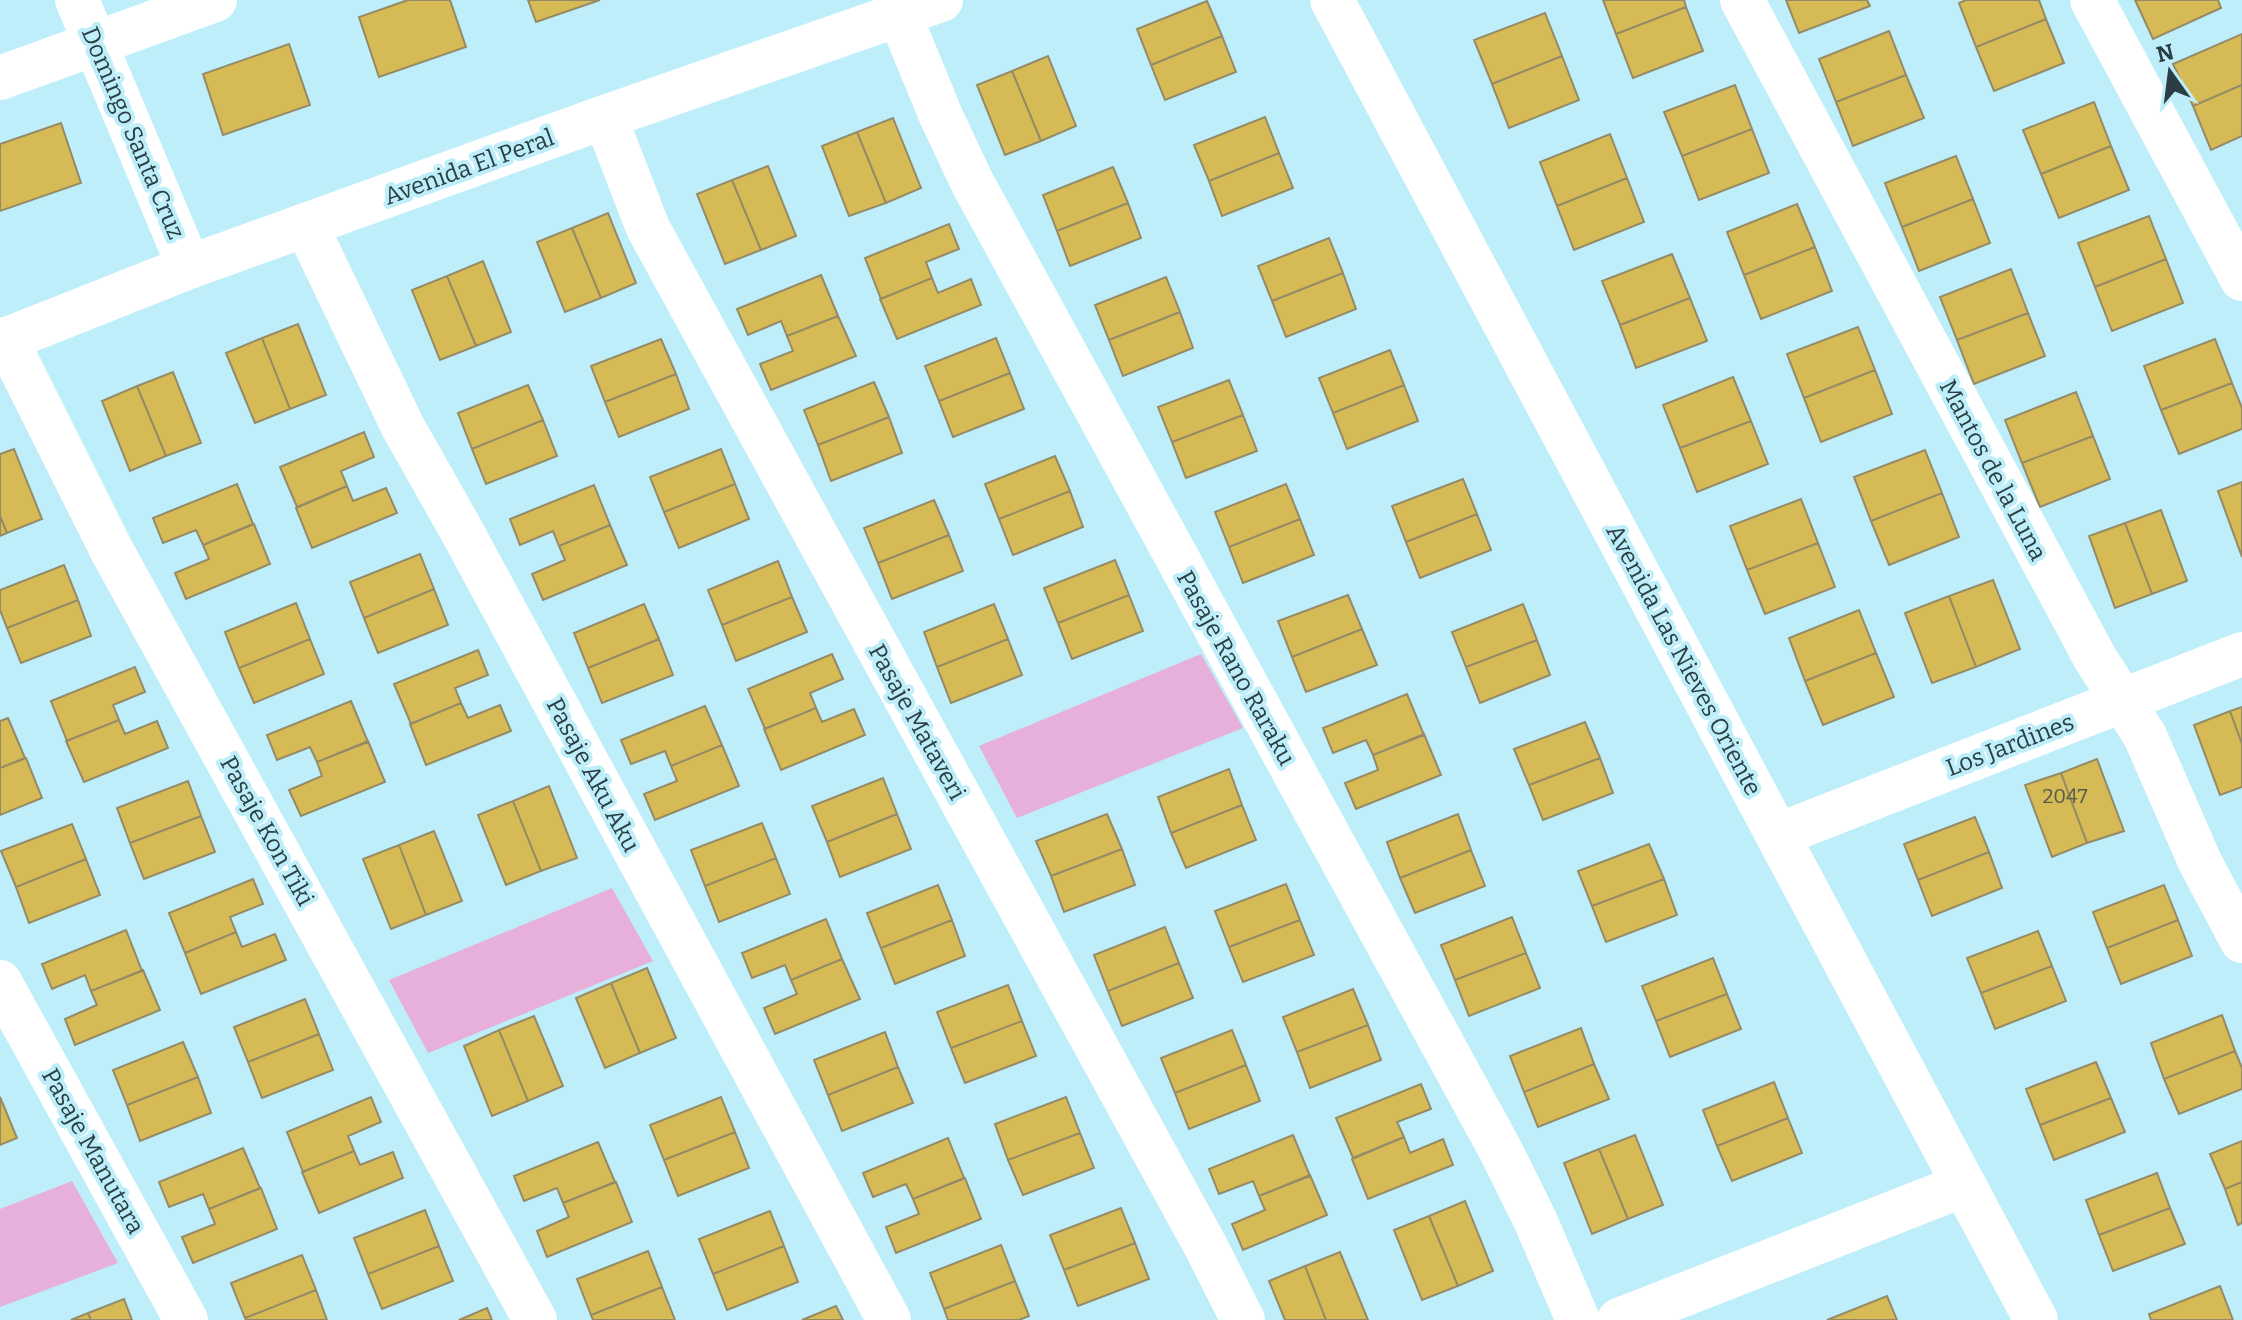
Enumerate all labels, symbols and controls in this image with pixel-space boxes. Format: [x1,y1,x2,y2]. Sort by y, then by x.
street label: Domingo Santa Cruz [76,23,190,243]
north arrow [2130,32,2210,112]
text: N [2154,38,2177,68]
street label: Avenida El Peral [380,123,558,211]
street label: Mantos de la Luna [1934,375,2052,565]
street label: Avenida Las Nieves Oriente [1601,520,1767,800]
street label: Pasaje Rano Raraku [1171,566,1301,770]
street label: Pasaje Mataveri [863,639,971,805]
street label: Pasaje Aku Aku [541,693,645,857]
street label: Los Jardines [1942,708,2078,782]
street label: Pasaje Kon Tiki [214,751,320,911]
house number: 2047 [2042,784,2088,808]
street label: Pasaje Manutara [36,1063,150,1239]

